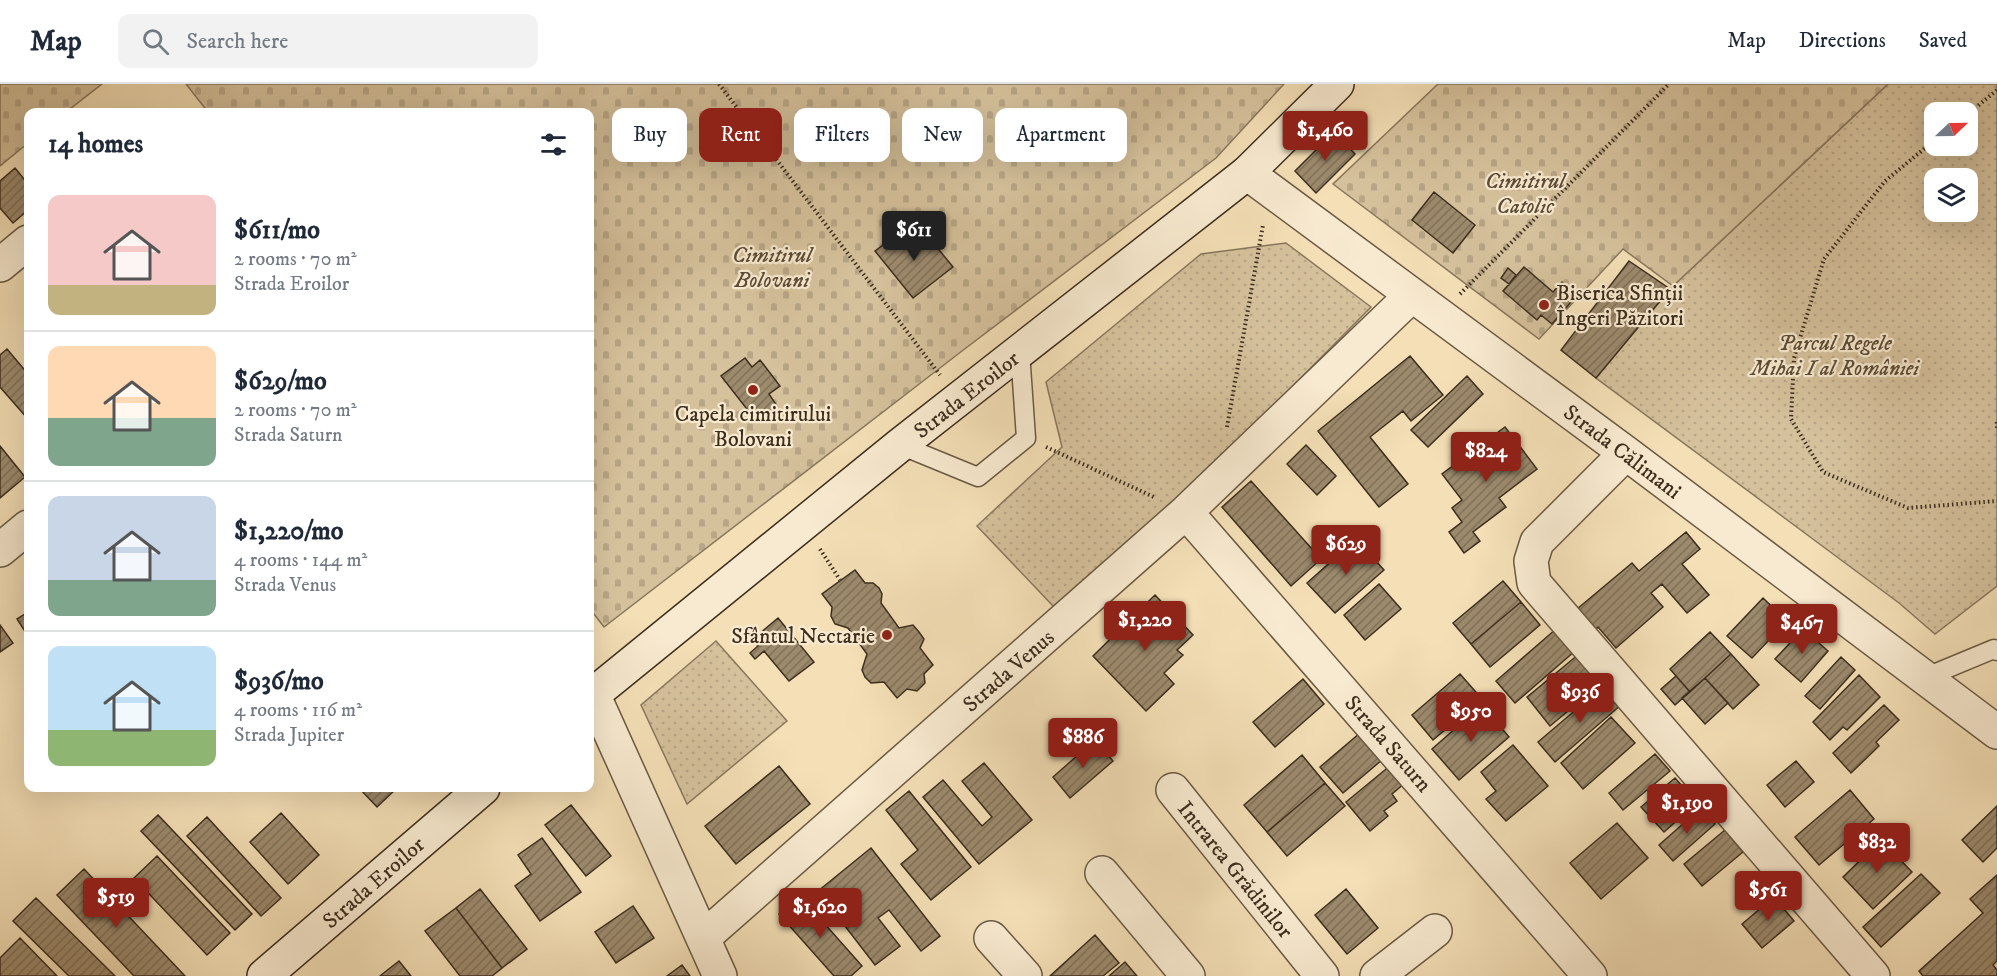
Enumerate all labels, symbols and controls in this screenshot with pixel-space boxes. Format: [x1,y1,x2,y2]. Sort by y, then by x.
search box [118,14,538,68]
text: Map [30,24,82,59]
icon: search [139,25,172,58]
text: Search here [187,28,288,55]
text: Map [1727,28,1766,54]
text: Directions [1799,28,1886,54]
text: Saved [1919,28,1967,54]
north arrow [1924,102,1978,156]
map controls [1924,102,1978,222]
chip: Buy [612,108,687,162]
chip: Rent [699,108,782,162]
chip: Filters [794,108,890,162]
chip: New [902,108,983,162]
chip: Apartment [995,108,1127,162]
pin: $1,460 [1276,111,1374,162]
text: $1,460 [1297,118,1353,143]
text: 14 homes [48,128,143,161]
icon: filters [537,128,570,161]
park label: Cimitirul Catolic [1485,168,1567,220]
button: layers [1924,168,1978,222]
pin: $611 [878,211,950,262]
text: $611/mo [234,214,320,247]
text: $611 [896,218,932,243]
icon: home [96,219,168,291]
park label: Cimitirul Bolovani [732,242,814,294]
text: 2 rooms · 70 m² [234,247,357,272]
text: Strada Eroilor [234,272,349,297]
place label: Biserica Sfinții Îngeri Păzitori [1556,280,1684,332]
marker: Biserica Sfinții Îngeri Păzitori [1537,298,1551,312]
park label: Parcul Regele Mihai I al României [1749,330,1920,382]
street label: Strada Eroilor [909,345,1026,445]
text: $629/mo [234,365,327,398]
icon: home [96,370,168,442]
marker: Capela cimitirului Bolovani [746,383,760,397]
text: 2 rooms · 70 m² [234,398,357,423]
street label: Strada Călimani [1558,399,1686,505]
place label: Capela cimitirului Bolovani [675,401,831,453]
text: Strada Saturn [234,423,343,448]
pin: $824 [1450,432,1522,483]
text: $824 [1465,439,1507,464]
text: $1,220/mo [234,515,343,548]
icon: home [96,520,168,592]
pin: $629 [1310,525,1382,576]
text: $629 [1325,532,1367,557]
text: 4 rooms · 144 m² [234,548,367,573]
text: Strada Venus [234,573,336,598]
pin: $1,220 [1096,601,1194,652]
pin: $467 [1766,604,1838,655]
text: $1,220 [1118,608,1172,633]
text: $467 [1780,611,1824,636]
place label: Sfântul Nectarie [731,623,875,650]
street label: Strada Venus [958,624,1060,718]
marker: Sfântul Nectarie [880,628,894,642]
text: $936/mo [234,665,324,698]
icon: home [96,670,168,742]
pin: $936 [1544,673,1616,724]
text: $936 [1561,680,1599,705]
street label: Strada Saturn [1339,690,1438,798]
pin: $950 [1435,692,1507,743]
text: 4 rooms · 116 m² [234,698,362,723]
text: $950 [1450,699,1492,724]
pin: $886 [1047,718,1119,769]
text: Strada Jupiter [234,723,344,748]
text: $886 [1062,725,1104,750]
pin: $1,190 [1638,784,1736,835]
text: $1,190 [1661,791,1713,816]
street label: Intrarea Grădinilor [1171,796,1299,945]
pin: $832 [1841,823,1913,874]
text: $832 [1858,830,1896,855]
street label: Strada Eroilor [317,831,431,935]
pin: $561 [1732,871,1804,922]
pin: $519 [80,878,152,929]
text: $561 [1749,878,1787,903]
text: $519 [97,885,135,910]
pin: $1,620 [771,888,869,939]
text: $1,620 [793,895,847,920]

